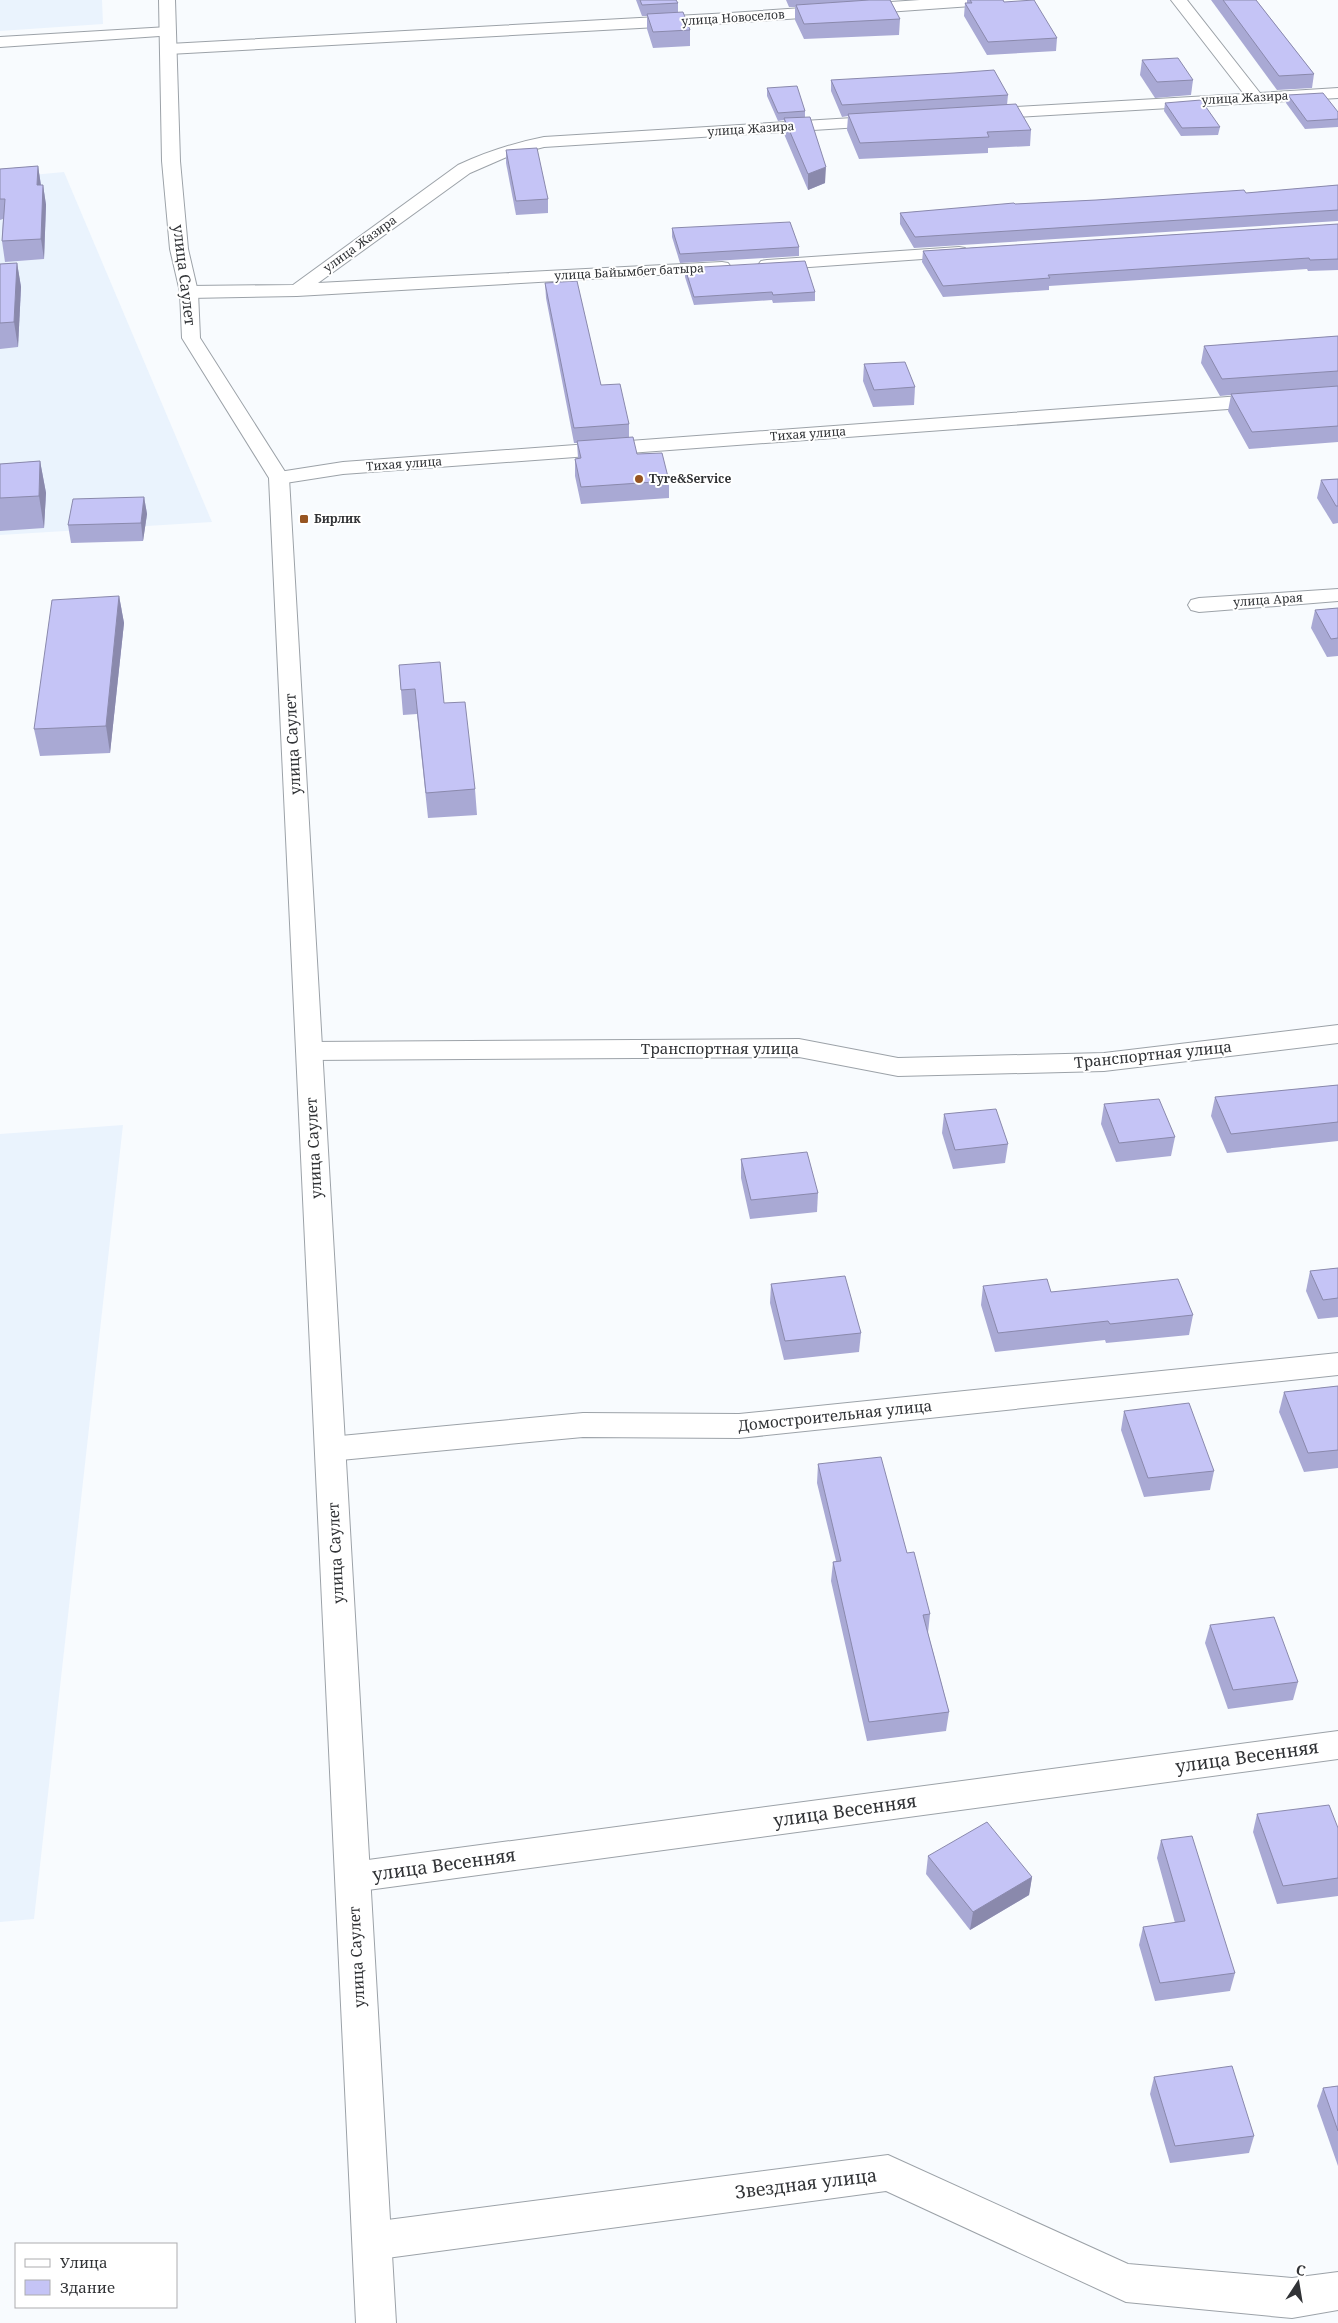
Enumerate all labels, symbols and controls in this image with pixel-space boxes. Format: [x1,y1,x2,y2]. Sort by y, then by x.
street label: улица Новоселов [681,5,786,30]
street label: улица Жазира [1201,87,1289,108]
street label: улица Жазира [707,117,795,140]
street label: улица Жазира [319,211,400,276]
street label: улица Саулет [169,223,201,327]
street label: улица Байымбет батыра [554,259,704,284]
street label: Тихая улица [769,422,847,445]
street label: Тихая улица [365,452,443,475]
place label: Tyre&Service [649,470,731,487]
marker: Tyre&Service [633,473,645,485]
place label: Бирлик [314,510,361,527]
marker: Бирлик [298,513,310,525]
street label: улица Арая [1232,589,1304,610]
street label: улица Саулет [279,693,305,795]
street label: Транспортная улица [1073,1036,1233,1072]
street label: Транспортная улица [641,1038,799,1058]
street label: улица Саулет [300,1097,326,1199]
street label: Домостроительная улица [737,1395,933,1435]
street label: улица Саулет [322,1502,348,1604]
street label: улица Весенняя [1173,1734,1320,1778]
street label: улица Весенняя [771,1788,918,1832]
street label: улица Весенняя [370,1842,517,1886]
street label: улица Саулет [343,1906,369,2008]
street label: Звездная улица [734,2162,878,2204]
legend [15,2243,178,2308]
text: Улица [60,2252,108,2272]
north arrow [1273,2258,1323,2308]
text: С [1294,2260,1307,2280]
text: Здание [60,2277,115,2297]

